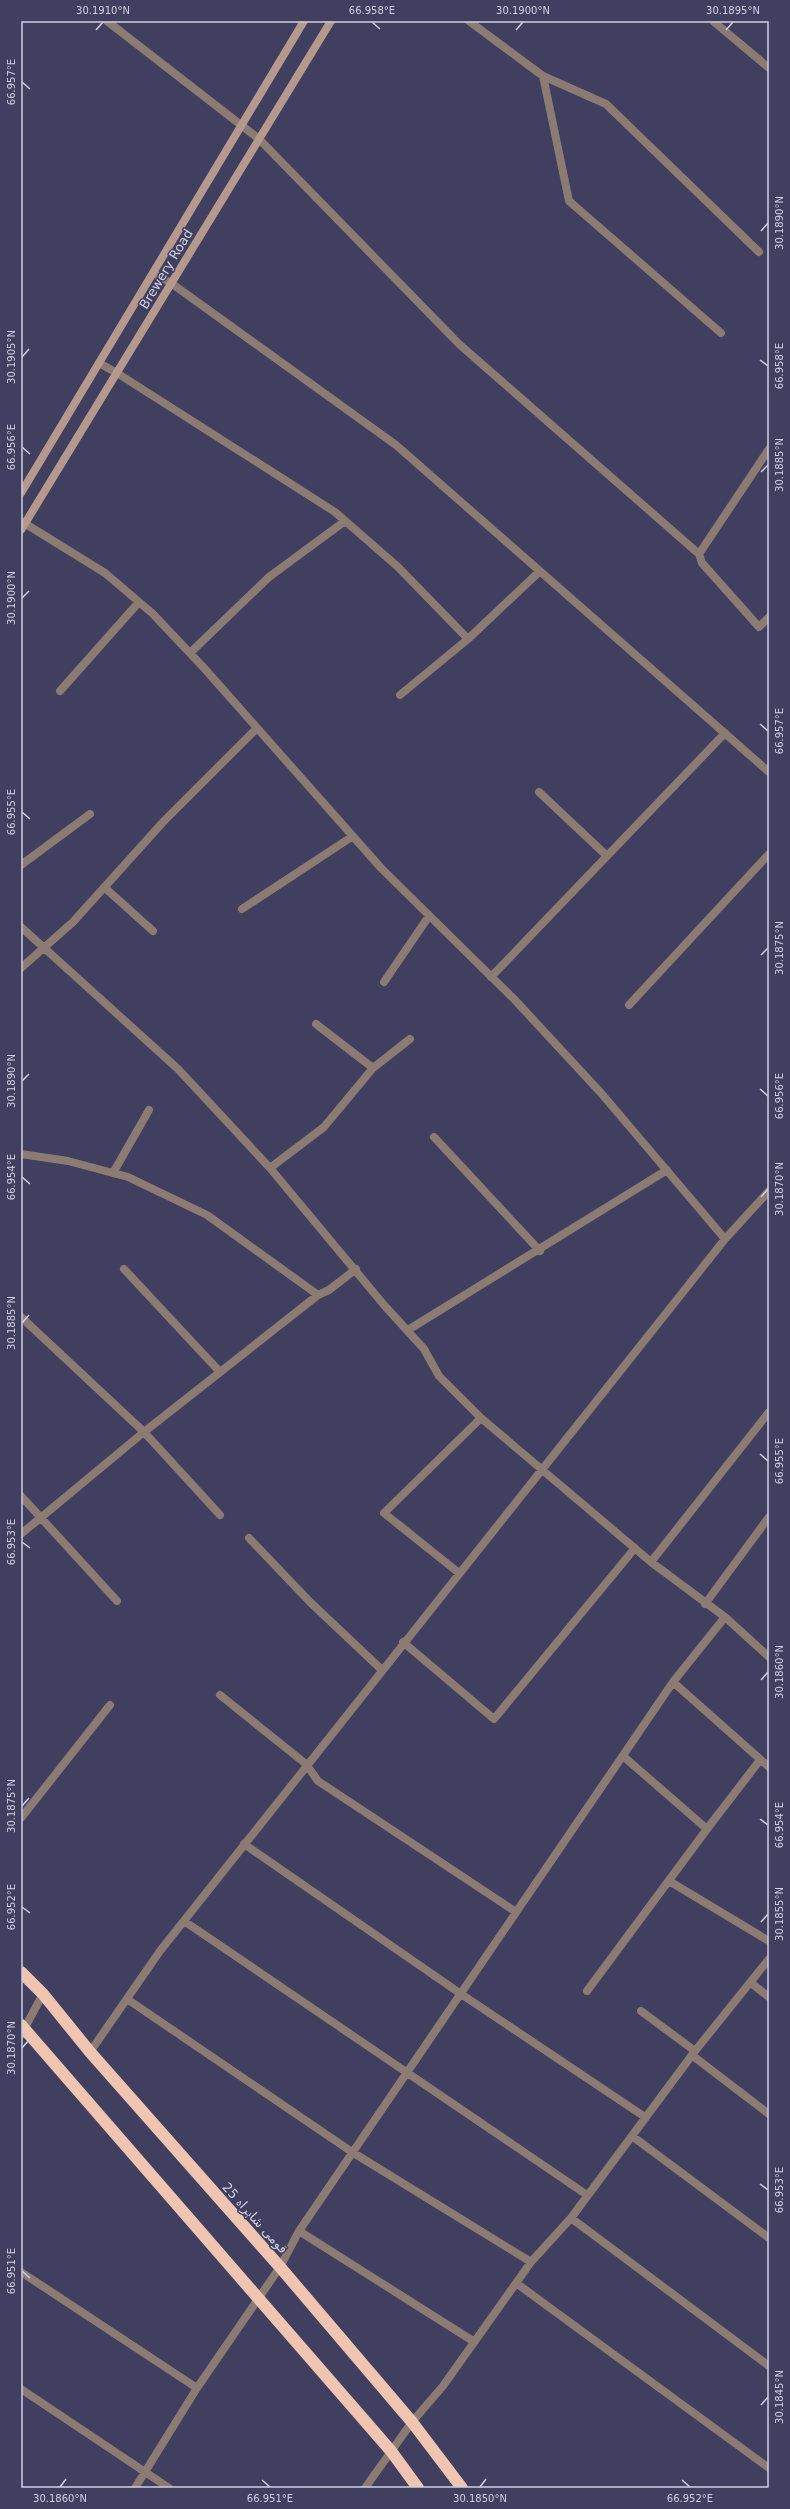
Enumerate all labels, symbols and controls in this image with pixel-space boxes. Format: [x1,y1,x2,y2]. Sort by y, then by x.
text: 30.1910°N [76,5,130,16]
text: 66.958°E [349,5,395,16]
text: 30.1900°N [496,5,550,16]
text: 30.1895°N [706,5,760,16]
text: 66.957°E [6,59,17,105]
text: 30.1890°N [774,196,785,250]
street label: Brewery Road [136,226,196,312]
text: 30.1905°N [6,330,17,384]
text: 66.958°E [774,343,785,389]
text: 66.956°E [6,424,17,470]
text: 30.1885°N [774,438,785,492]
text: 30.1900°N [6,571,17,625]
text: 66.957°E [774,708,785,754]
text: 66.955°E [6,789,17,835]
text: 30.1875°N [774,921,785,975]
text: 30.1890°N [6,1054,17,1108]
text: 66.956°E [774,1073,785,1119]
text: 66.954°E [6,1154,17,1200]
text: 30.1870°N [774,1162,785,1216]
text: 30.1885°N [6,1296,17,1350]
text: 66.955°E [774,1438,785,1484]
text: 66.953°E [6,1519,17,1565]
text: 30.1860°N [774,1645,785,1699]
text: 30.1875°N [6,1779,17,1833]
text: 66.954°E [774,1802,785,1848]
text: 66.952°E [6,1884,17,1930]
text: 30.1855°N [774,1887,785,1941]
text: 30.1870°N [6,2021,17,2075]
text: 66.953°E [774,2167,785,2213]
street label: قومی شاہراہ 25 [219,2180,291,2257]
text: 66.951°E [6,2248,17,2294]
text: 30.1845°N [774,2370,785,2424]
text: 30.1860°N [33,2493,87,2504]
text: 66.951°E [247,2493,293,2504]
text: 30.1850°N [453,2493,507,2504]
text: 66.952°E [667,2493,713,2504]

